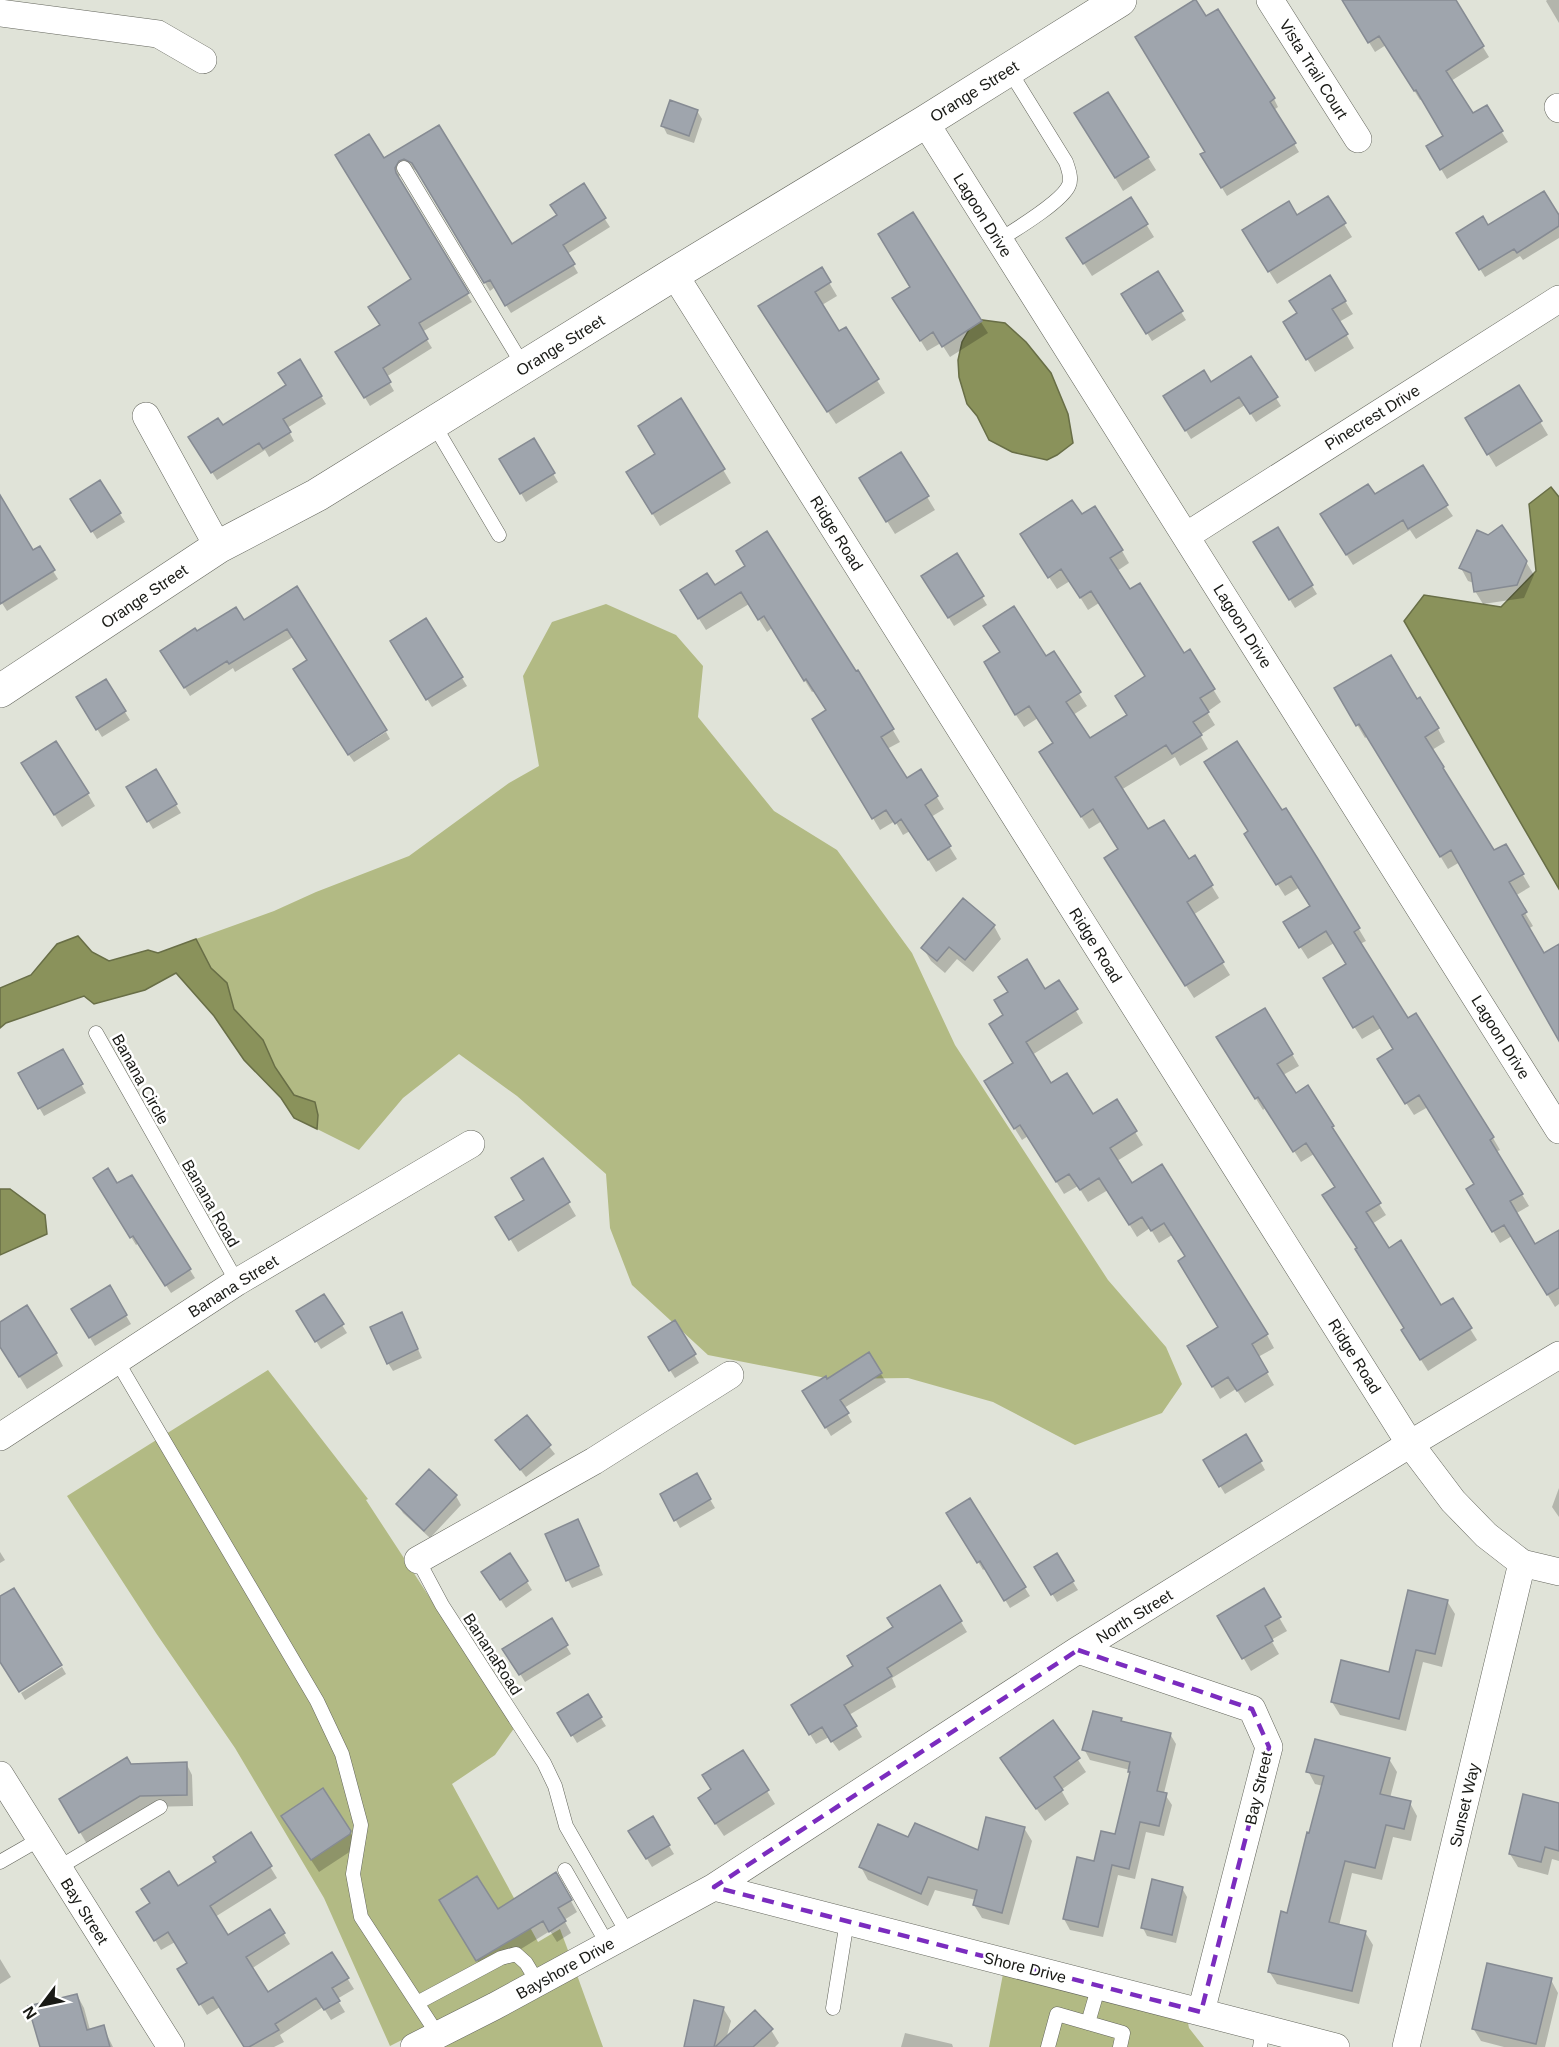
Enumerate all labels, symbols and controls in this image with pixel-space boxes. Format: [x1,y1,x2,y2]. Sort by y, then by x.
street label: Vista Trail Court [1276,17,1351,122]
street label: Orange Street [927,57,1022,125]
street label: Lagoon Drive [950,170,1015,260]
street label: Orange Street [513,311,608,379]
street label: Pinecrest Drive [1322,381,1423,453]
street label: Ridge Road [807,493,866,574]
street label: Orange Street [98,561,191,632]
street label: Lagoon Drive [1210,581,1275,671]
street label: Ridge Road [1066,905,1125,986]
street label: Lagoon Drive [1468,992,1533,1082]
street label: Banana Circle [109,1031,172,1127]
street label: Banana Road [179,1157,242,1250]
street label: Banana Street [185,1252,282,1321]
street label: Ridge Road [1325,1316,1384,1397]
street label: North Street [1093,1586,1176,1646]
street label: BananaRoad [460,1610,525,1698]
street label: Bay Street [1242,1749,1275,1826]
street label: Sunset Way [1447,1761,1482,1849]
street label: Bay Street [58,1875,112,1948]
street label: Bayshore Drive [513,1934,617,2002]
street label: Shore Drive [982,1949,1068,1986]
north arrow [12,1975,72,2035]
text: N [19,2003,40,2022]

